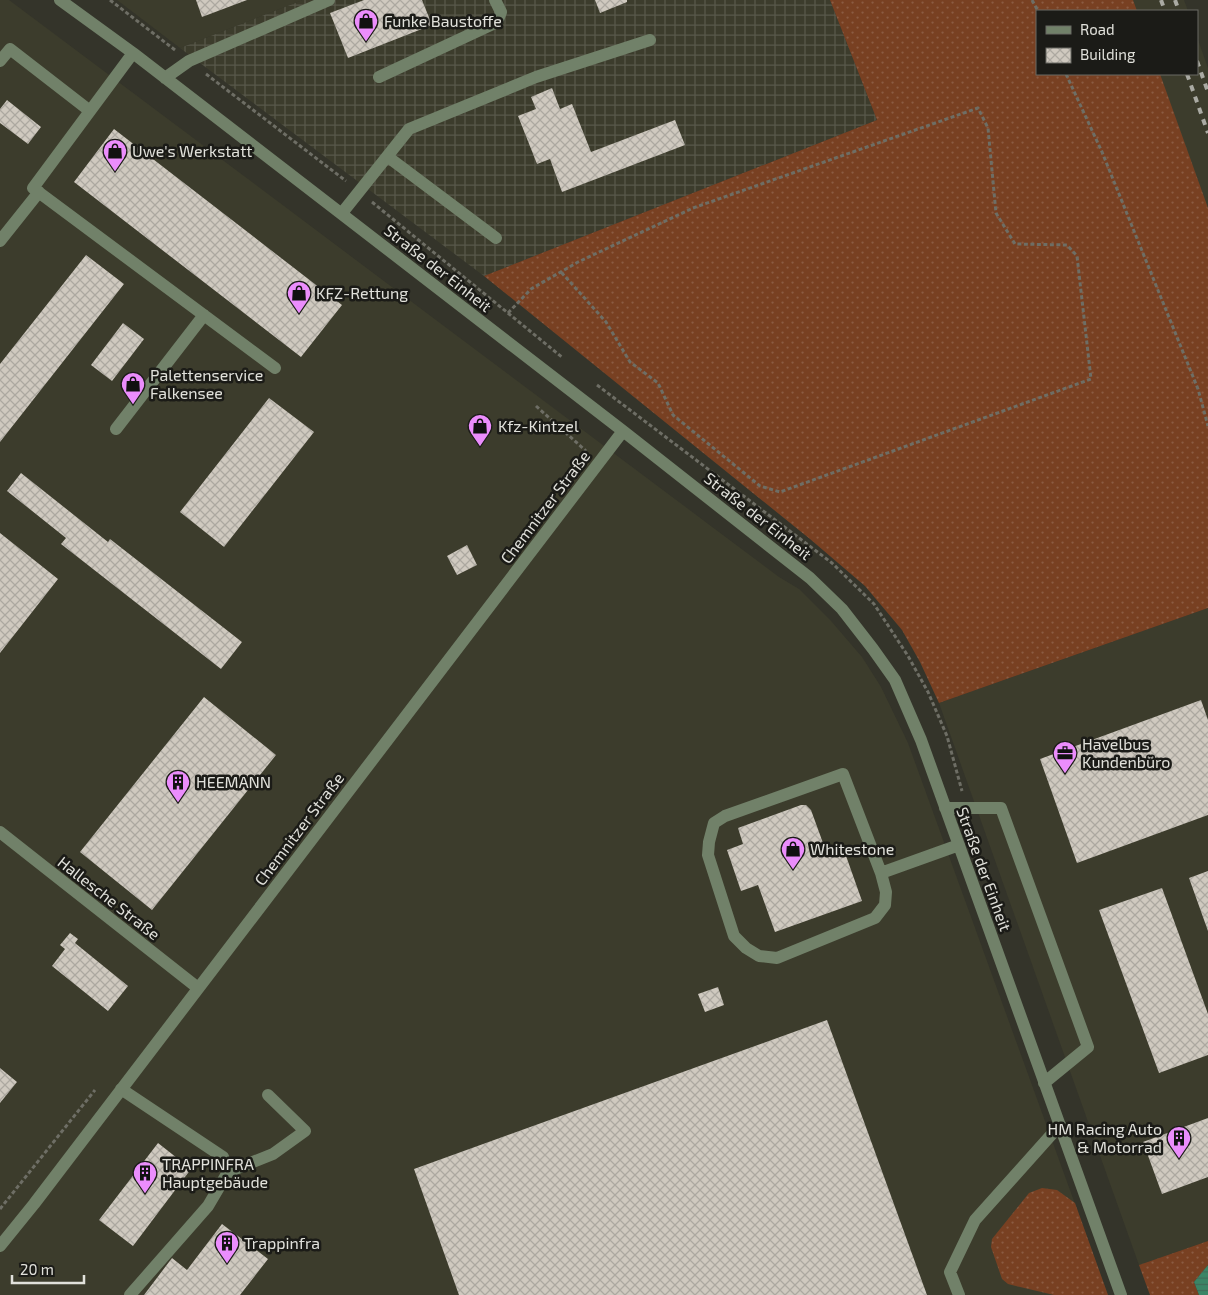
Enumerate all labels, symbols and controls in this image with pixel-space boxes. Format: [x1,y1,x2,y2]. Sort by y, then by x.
shop icon: Funke Baustoffe [353,8,379,42]
legend [1036,10,1198,75]
place label: Funke Baustoffe [384,11,502,30]
text: Road [1080,20,1115,38]
text: Building [1080,45,1136,63]
shop icon: Uwe's Werkstatt [102,138,128,172]
place label: Uwe's Werkstatt [132,141,252,160]
street label: Straße der Einheit [381,220,496,315]
shop icon: KFZ-Rettung [286,280,312,314]
place label: KFZ-Rettung [316,283,408,302]
place label: Palettenservice Falkensee [150,365,263,402]
shop icon: Palettenservice Falkensee [120,371,146,405]
shop icon: Kfz-Kintzel [467,413,493,447]
place label: Kfz-Kintzel [498,416,579,435]
street label: Chemnitzer Straße [496,447,593,567]
street label: Straße der Einheit [701,468,816,563]
place label: Havelbus Kundenbüro [1082,734,1170,771]
office icon: Havelbus Kundenbüro [1052,740,1078,774]
building icon: HEEMANN [165,769,191,803]
street label: Chemnitzer Straße [250,769,347,889]
place label: HEEMANN [196,772,271,791]
street label: Straße der Einheit [953,804,1016,934]
shop icon: Whitestone [780,836,806,870]
place label: Whitestone [810,839,894,858]
street label: Hallesche Straße [54,852,164,943]
place label: HM Racing Auto & Motorrad [1048,1119,1162,1156]
building icon: HM Racing Auto & Motorrad [1166,1125,1192,1159]
place label: TRAPPINFRA Hauptgebäude [162,1154,268,1191]
building icon: TRAPPINFRA Hauptgebäude [132,1160,158,1194]
building icon: Trappinfra [214,1230,240,1264]
place label: Trappinfra [244,1233,320,1252]
scale bar [12,1252,85,1284]
text: 20 m [20,1260,54,1278]

